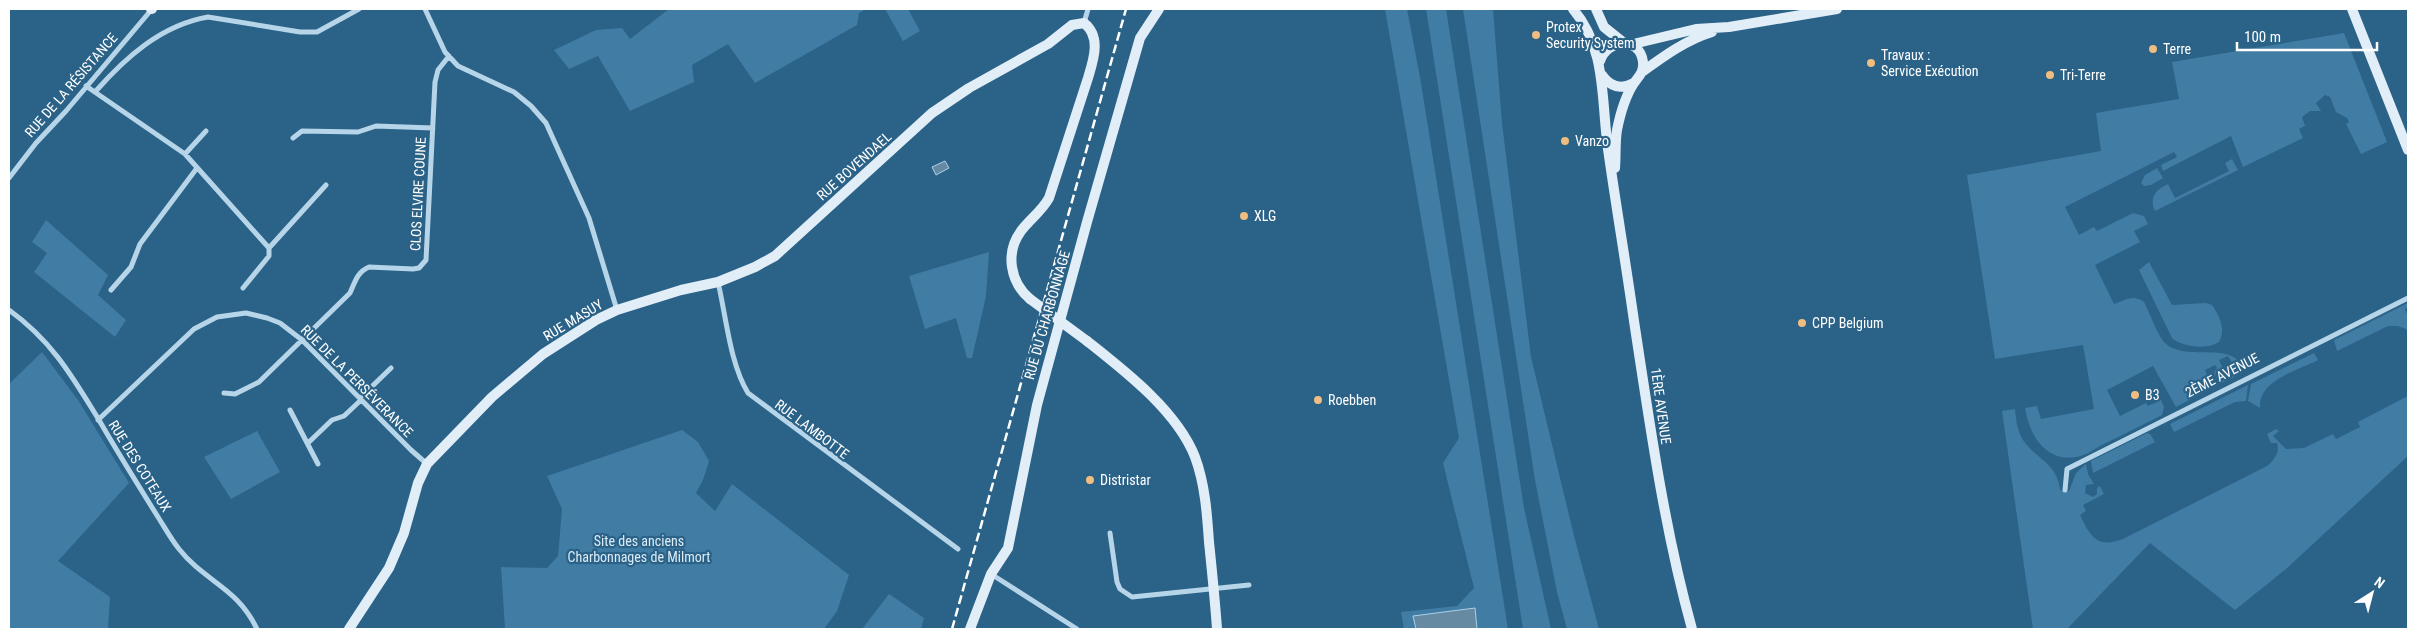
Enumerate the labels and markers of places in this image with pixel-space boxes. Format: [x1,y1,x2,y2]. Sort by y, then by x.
place label: Protex Security System [1546,19,1634,51]
marker: Protex Security System [1530,29,1542,41]
place label: Terre [2163,41,2192,57]
marker: Terre [2147,43,2159,55]
place label: Travaux : Service Exécution [1881,47,1979,79]
marker: Travaux : Service Exécution [1865,57,1877,69]
place label: Tri-Terre [2060,67,2106,83]
marker: Tri-Terre [2044,69,2056,81]
place label: Vanzo [1575,133,1609,149]
marker: Vanzo [1559,135,1571,147]
place label: XLG [1254,208,1276,224]
marker: XLG [1238,210,1250,222]
place label: CPP Belgium [1812,315,1884,331]
marker: CPP Belgium [1796,317,1808,329]
place label: B3 [2145,387,2160,403]
marker: B3 [2129,389,2141,401]
place label: Roebben [1328,392,1376,408]
marker: Roebben [1312,394,1324,406]
place label: Distristar [1100,472,1151,488]
marker: Distristar [1084,474,1096,486]

